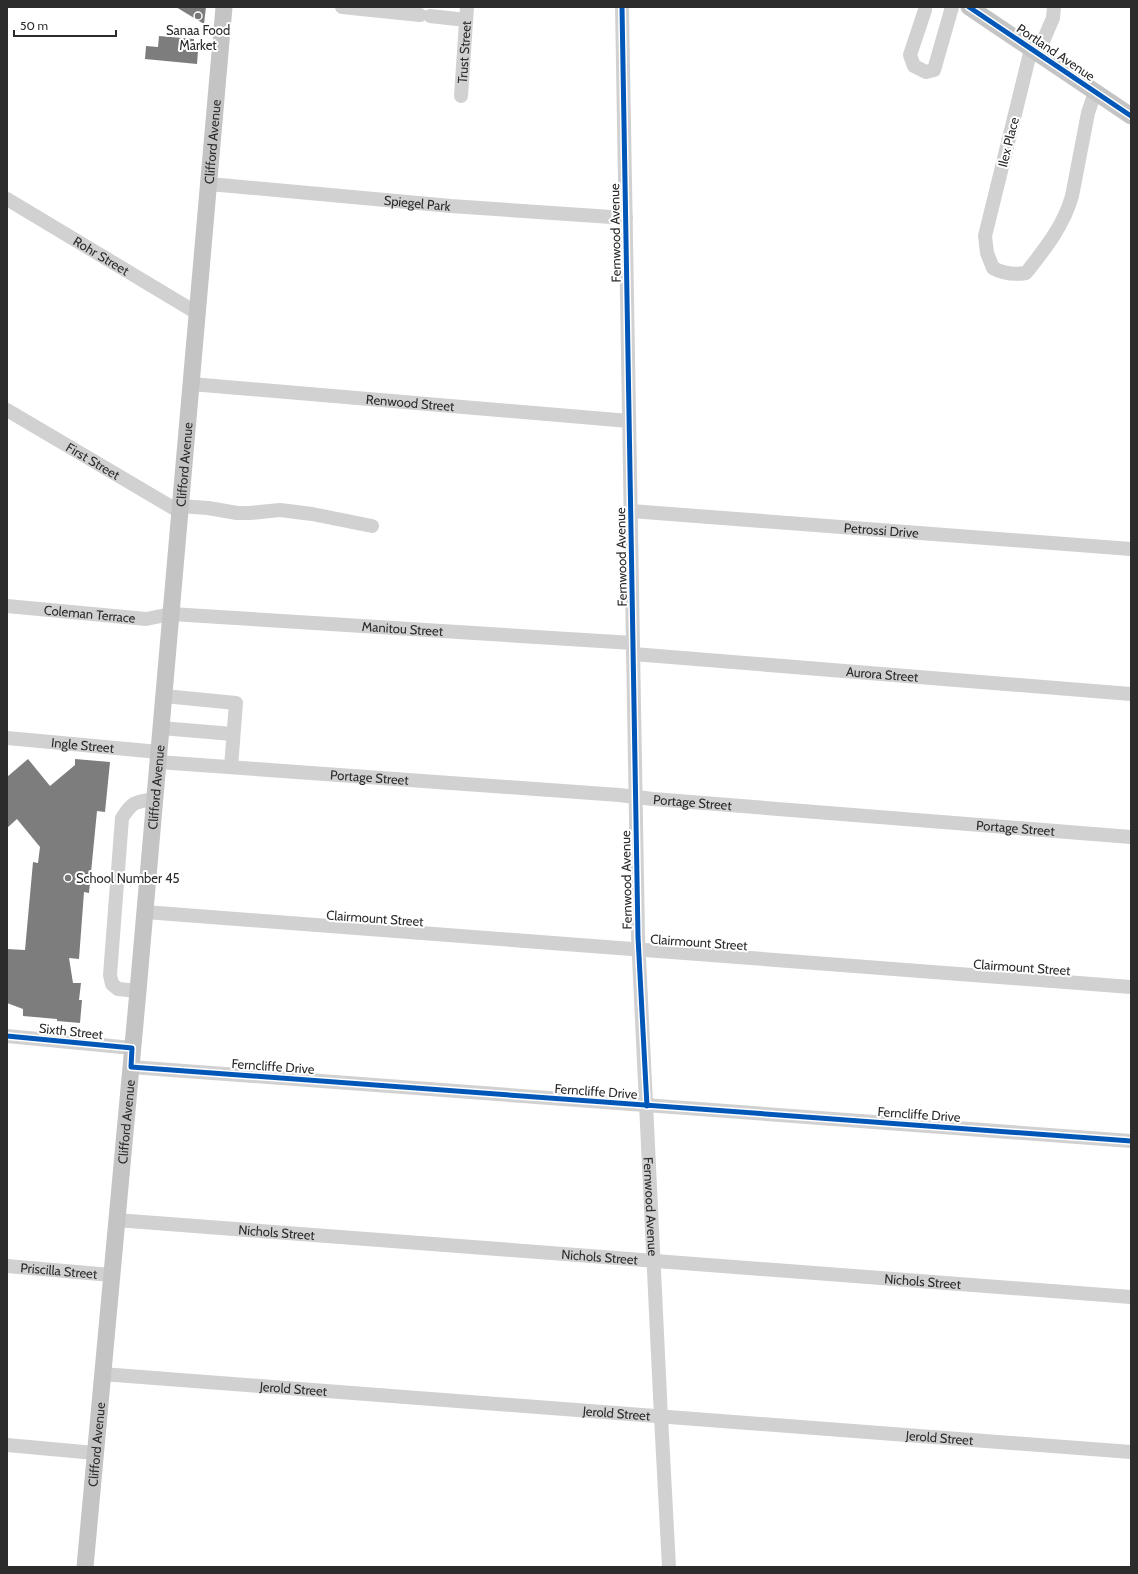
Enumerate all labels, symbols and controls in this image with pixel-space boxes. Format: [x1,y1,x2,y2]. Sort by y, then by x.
marker: Sanaa Food Market [193,11,203,21]
scale bar [14,12,116,38]
text: 50 m [20,18,48,33]
street label: Trust Street [454,20,474,84]
street label: Portland Avenue [1014,20,1098,84]
place label: Sanaa Food Market [166,22,230,53]
street label: Clifford Avenue [201,98,224,185]
street label: Ilex Place [994,115,1022,169]
street label: Fernwood Avenue [606,183,624,283]
street label: Spiegel Park [383,192,451,214]
street label: Rohr Street [70,233,133,279]
street label: Renwood Street [365,391,456,414]
street label: Clifford Avenue [172,421,196,507]
street label: First Street [63,439,123,483]
street label: Fernwood Avenue [612,507,630,607]
street label: Petrossi Drive [843,519,920,541]
street label: Coleman Terrace [43,601,137,626]
street label: Manitou Street [361,618,444,639]
street label: Aurora Street [845,663,920,685]
street label: Ingle Street [51,734,115,756]
street label: Clifford Avenue [144,744,168,830]
street label: Portage Street [330,766,410,788]
street label: Portage Street [653,791,733,813]
street label: Portage Street [976,817,1056,839]
street label: Fernwood Avenue [617,830,635,930]
place label: School Number 45 [76,870,180,886]
marker: School Number 45 [63,873,73,883]
street label: Clairmount Street [326,907,425,929]
street label: Clairmount Street [650,931,749,953]
street label: Clairmount Street [973,956,1072,978]
street label: Sixth Street [38,1020,104,1042]
street label: Ferncliffe Drive [231,1055,315,1077]
street label: Clifford Avenue [114,1079,138,1165]
street label: Ferncliffe Drive [554,1080,638,1102]
street label: Ferncliffe Drive [877,1103,961,1125]
street label: Fernwood Avenue [641,1157,661,1257]
street label: Nichols Street [238,1221,316,1243]
street label: Nichols Street [561,1246,639,1268]
street label: Priscilla Street [20,1259,98,1282]
street label: Nichols Street [884,1270,962,1292]
street label: Jerold Street [258,1378,328,1399]
street label: Clifford Avenue [84,1401,108,1488]
street label: Jerold Street [581,1402,651,1424]
street label: Jerold Street [904,1427,974,1448]

